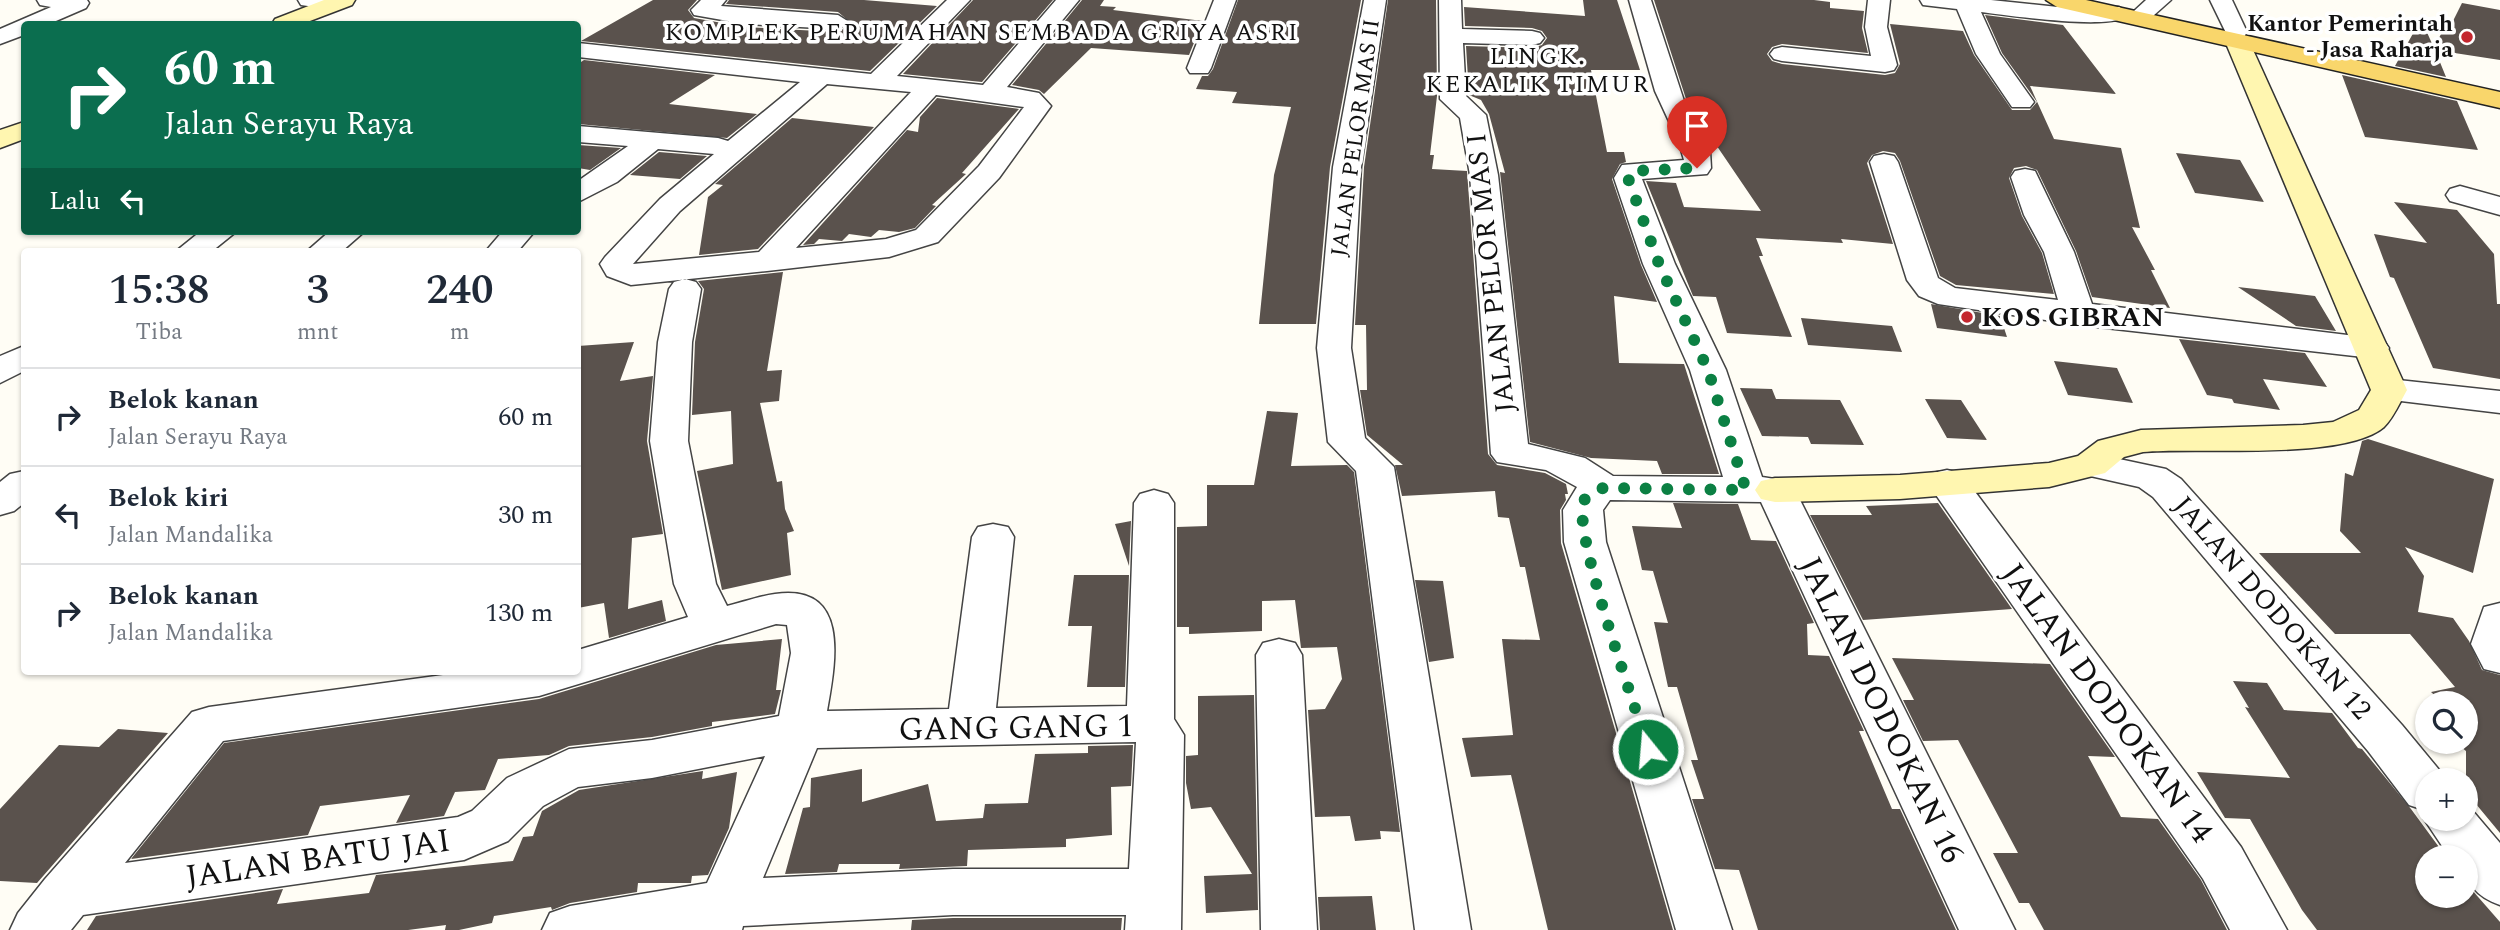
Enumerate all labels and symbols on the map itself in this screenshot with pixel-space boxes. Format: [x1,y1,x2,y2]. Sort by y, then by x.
place label: Kantor Pemerintah - Jasa Raharja [2247,7,2453,68]
district label: KOMPLEK PERUMAHAN SEMBADA GRIYA ASRI [665,15,1299,51]
street label: JALAN PELOR MAS II [1322,17,1390,259]
marker: Kantor Pemerintah - Jasa Raharja [2459,29,2475,45]
district label: LINGK. KEKALIK TIMUR [1426,39,1650,103]
pin [1667,96,1727,168]
street label: JALAN PELOR MAS I [1455,131,1527,415]
place label: KOS GIBRAN [1981,296,2164,339]
marker: KOS GIBRAN [1959,309,1975,325]
street label: JALAN DODOKAN 12 [2162,486,2382,730]
street label: JALAN DODOKAN 16 [1785,548,1977,872]
street label: JALAN DODOKAN 14 [1988,552,2226,854]
street label: GANG GANG 1 [898,701,1134,755]
position arrow [1611,712,1685,786]
street label: JALAN BATU JAI [182,816,454,902]

